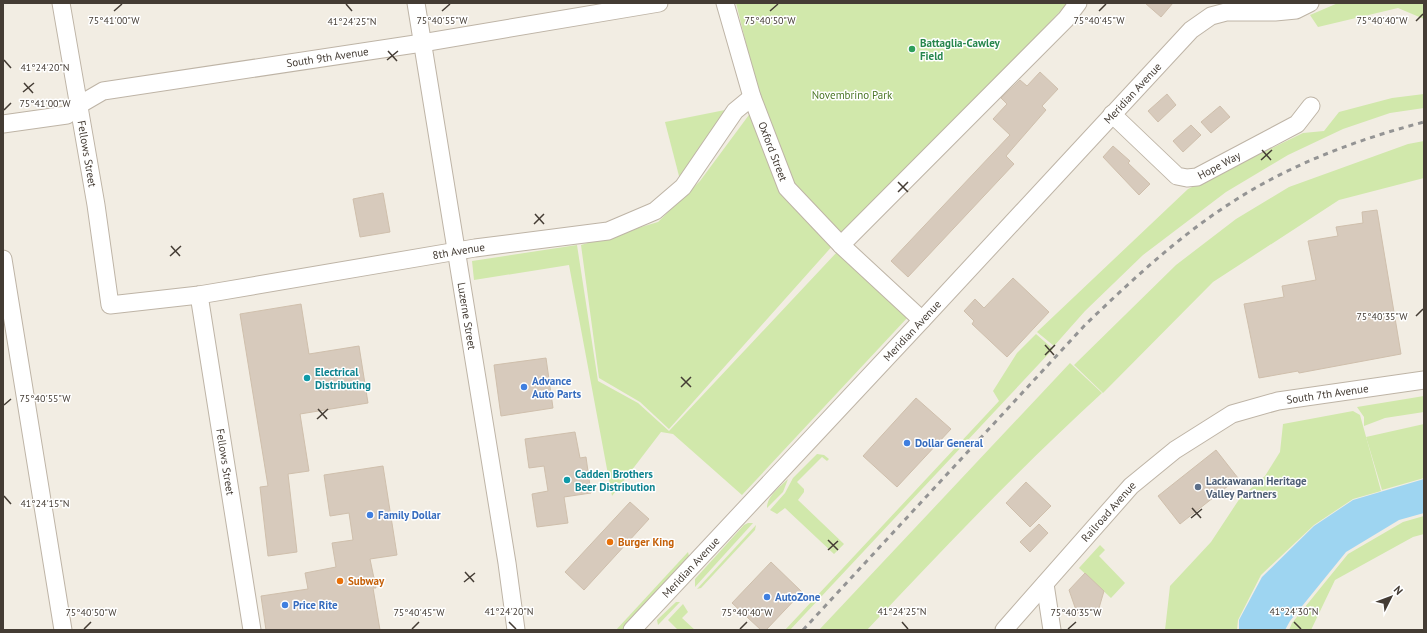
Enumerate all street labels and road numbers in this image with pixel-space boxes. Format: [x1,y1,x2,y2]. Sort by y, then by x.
street label: South 9th Avenue [285,44,370,70]
street label: Meridian Avenue [1101,59,1165,127]
street label: Fellows Street [74,119,100,188]
street label: Oxford Street [755,119,791,183]
street label: Hope Way [1195,148,1244,182]
street label: 8th Avenue [432,240,486,262]
street label: Luzerne Street [454,281,479,351]
street label: Meridian Avenue [880,297,944,364]
street label: South 7th Avenue [1285,381,1370,407]
street label: Fellows Street [213,428,238,497]
street label: Railroad Avenue [1078,478,1139,545]
street label: Meridian Avenue [659,534,723,601]

